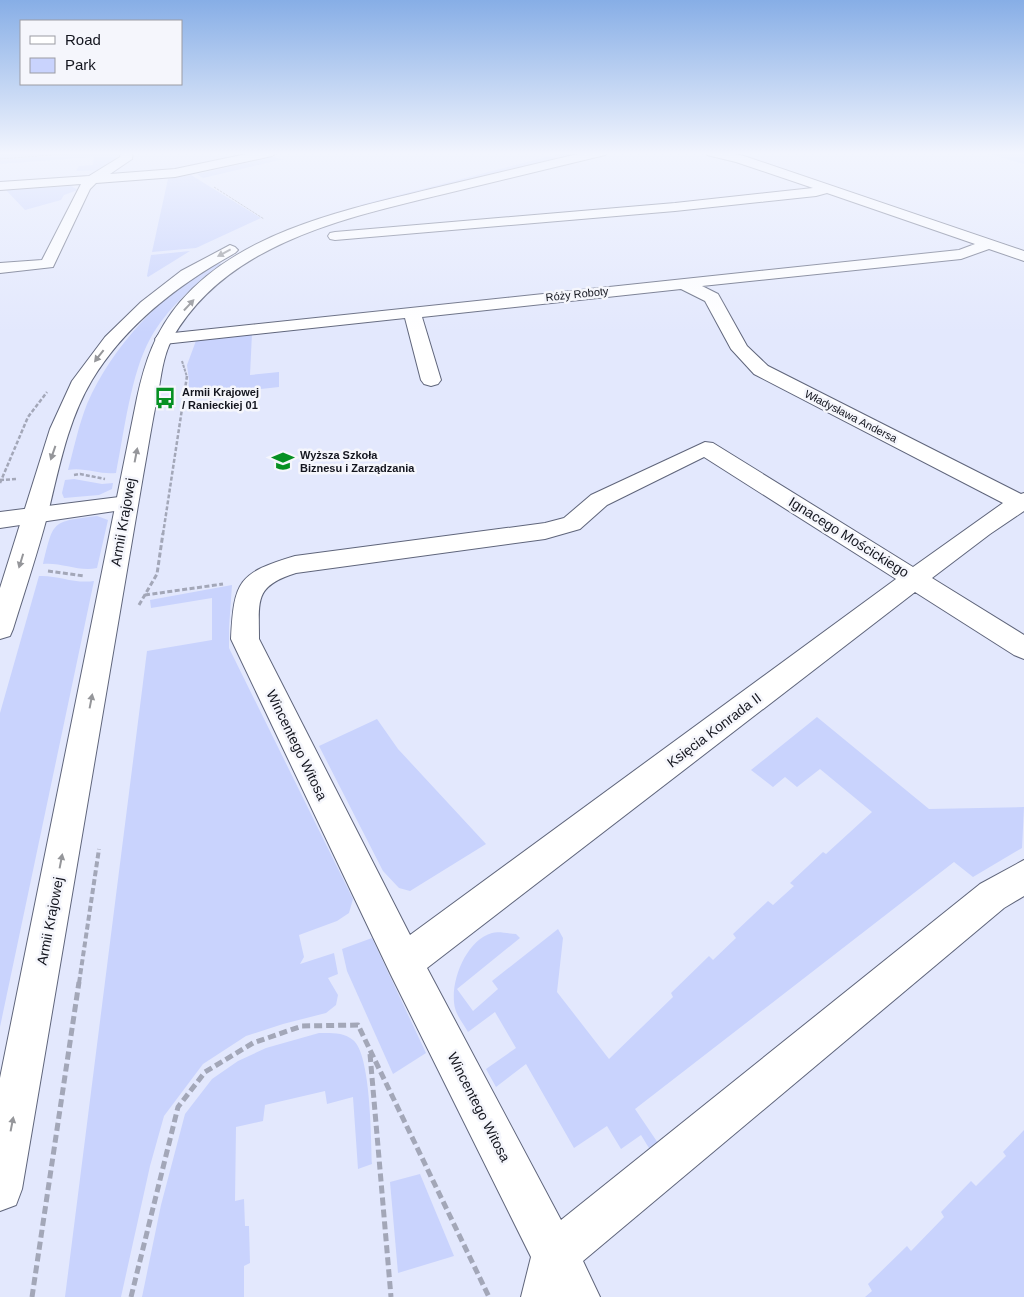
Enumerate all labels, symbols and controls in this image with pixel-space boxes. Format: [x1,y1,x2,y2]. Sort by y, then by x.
legend [20,20,182,85]
text: Road [65,31,101,48]
text: Park [65,56,96,73]
one-way arrow [217,249,230,258]
street label: Róży Roboty [545,285,609,303]
one-way arrow [183,298,194,311]
one-way arrow [94,349,104,363]
bus stop icon: Armii Krajowej / Ranieckiej 01 [152,385,178,411]
place label: Armii Krajowej / Ranieckiej 01 [182,386,259,411]
street label: Władysława Andersa [803,387,900,445]
one-way arrow [49,446,56,461]
one-way arrow [132,448,140,463]
school or university icon: Wyższa Szkoła Biznesu i Zarządzania [270,448,296,474]
place label: Wyższa Szkoła Biznesu i Zarządzania [300,449,415,474]
street label: Armii Krajowej [107,477,139,567]
street label: Ignacego Mościckiego [786,494,912,581]
one-way arrow [16,554,24,569]
street label: Wincentego Witosa [263,687,331,803]
street label: Księcia Konrada II [664,689,764,771]
one-way arrow [87,693,95,709]
one-way arrow [57,853,65,868]
street label: Armii Krajowej [34,876,66,966]
street label: Wincentego Witosa [444,1050,514,1165]
one-way arrow [9,1115,17,1131]

